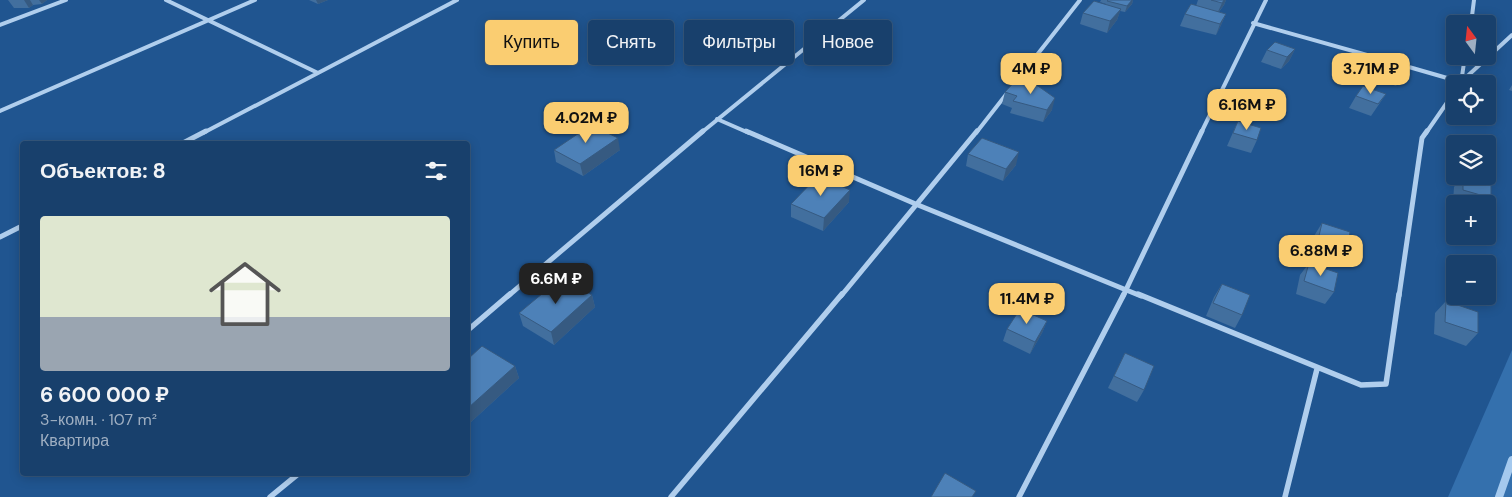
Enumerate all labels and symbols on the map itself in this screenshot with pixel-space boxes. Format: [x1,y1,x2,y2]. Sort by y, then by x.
north arrow [1446,15,1496,65]
pin: 4M ₽ [1001,52,1061,95]
pin: 3.71M ₽ [1325,52,1417,95]
pin: 6.16M ₽ [1201,88,1293,131]
pin: 4.02M ₽ [540,102,632,144]
pin: 16M ₽ [786,154,856,197]
pin: 6.88M ₽ [1275,234,1367,277]
pin: 6.6M ₽ [515,262,597,305]
pin: 11.4M ₽ [981,282,1073,325]

